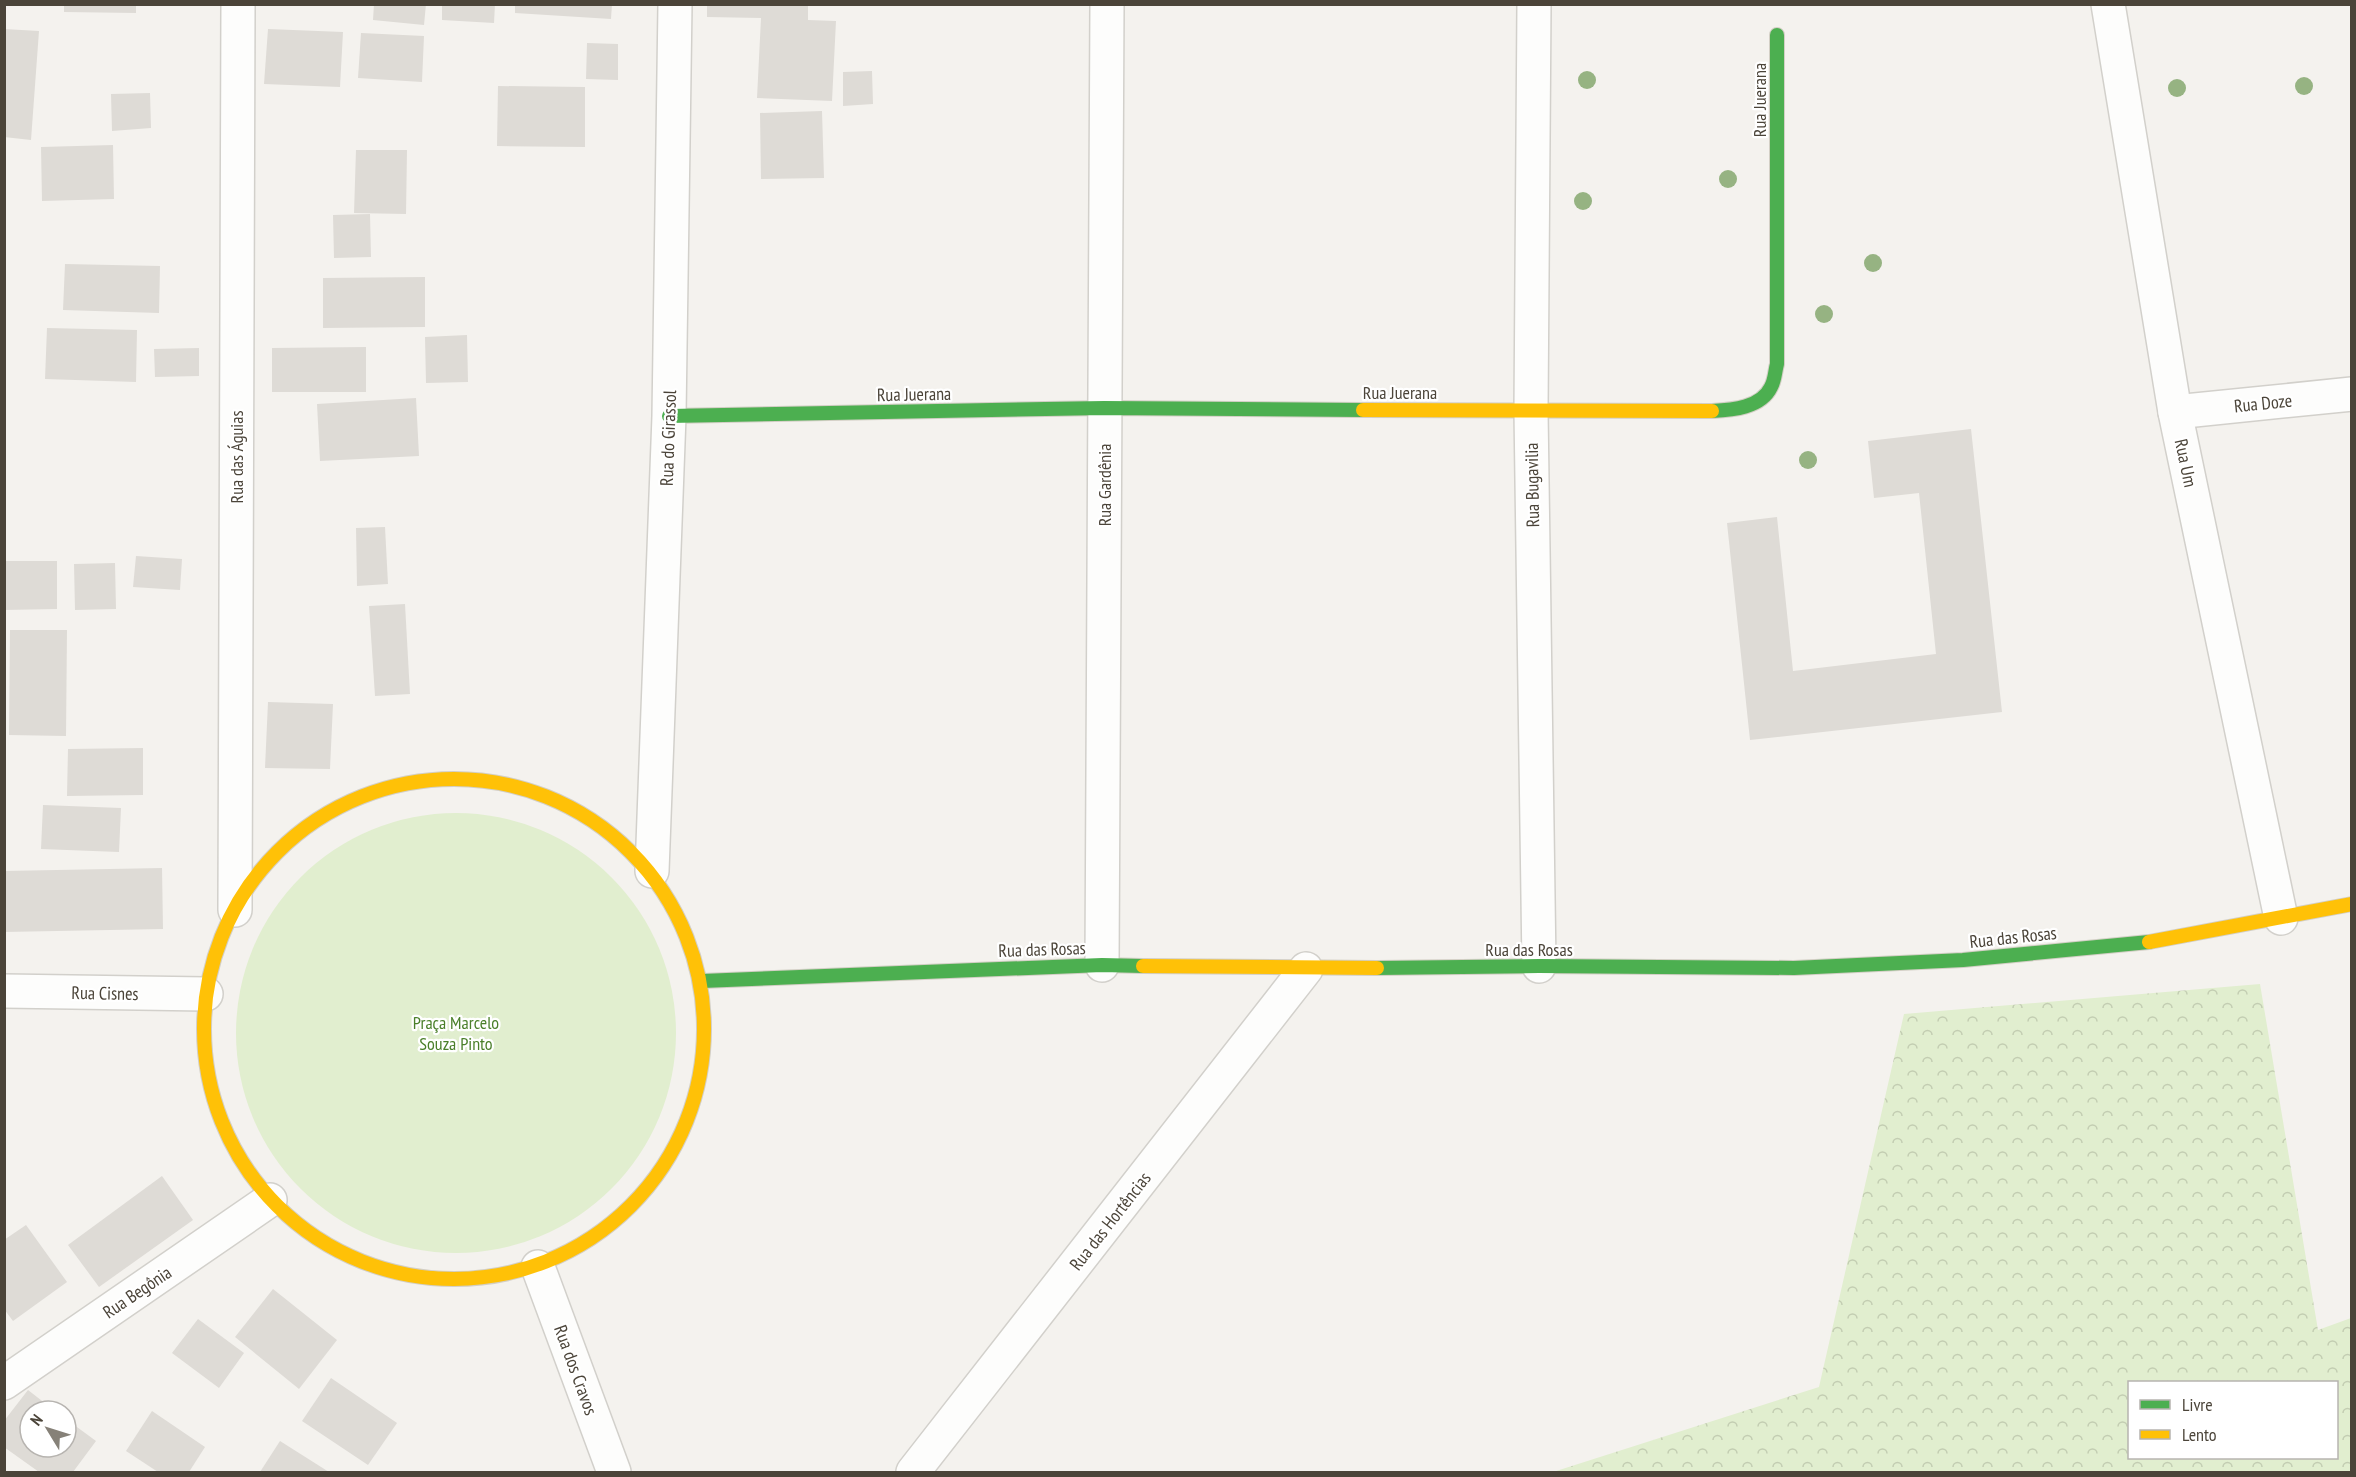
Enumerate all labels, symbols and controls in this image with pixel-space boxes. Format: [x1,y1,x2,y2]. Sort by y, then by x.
street label: Rua Juerana [1748,63,1771,137]
street label: Rua Juerana [1363,381,1437,404]
street label: Rua Juerana [877,382,951,406]
street label: Rua do Girassol [655,389,681,486]
street label: Rua Doze [2233,389,2293,417]
street label: Rua das Águias [225,411,248,503]
street label: Rua Um [2170,437,2202,489]
street label: Rua Bugavilia [1520,442,1544,528]
street label: Rua Gardênia [1093,444,1116,526]
street label: Rua das Rosas [1968,921,2058,953]
street label: Rua das Rosas [998,936,1086,962]
street label: Rua das Rosas [1485,938,1573,961]
street label: Rua Cisnes [71,981,139,1005]
park label: Praça Marcelo Souza Pinto [413,1011,499,1055]
street label: Rua das Hortências [1064,1167,1156,1275]
street label: Rua Begônia [98,1261,176,1323]
street label: Rua dos Cravos [549,1322,603,1418]
legend [2128,1381,2338,1459]
text: Livre [2182,1393,2213,1416]
north arrow [18,1399,78,1459]
text: N [26,1410,47,1429]
text: Lento [2182,1423,2217,1446]

